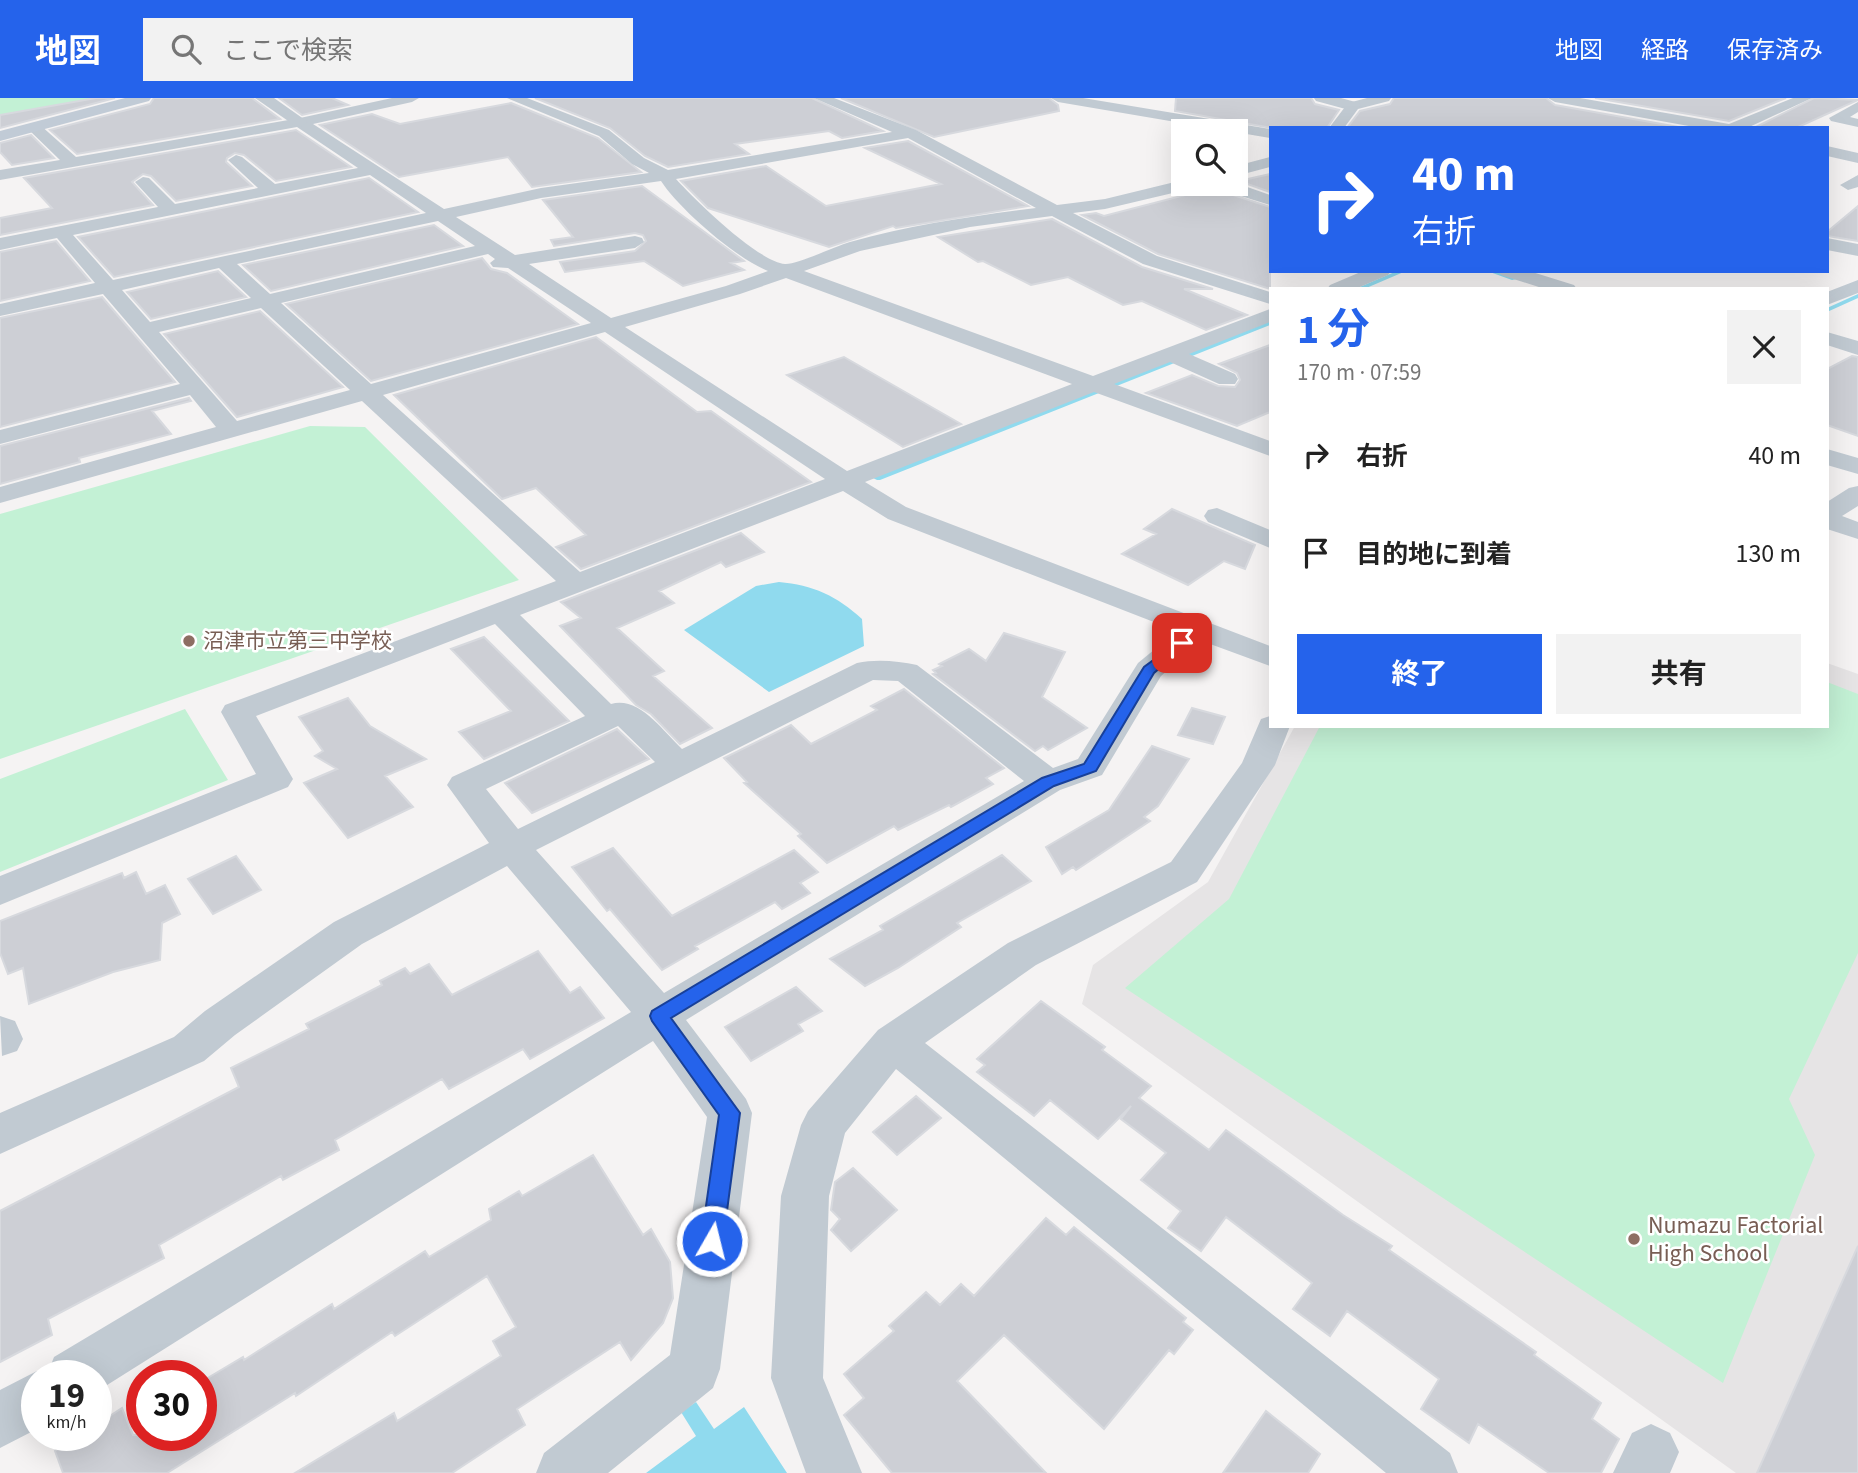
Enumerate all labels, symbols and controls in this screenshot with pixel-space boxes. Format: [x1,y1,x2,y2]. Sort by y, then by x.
search box [143,18,633,81]
text: 地図 [35,28,101,75]
icon: search [167,30,205,68]
text: ここで検索 [223,32,353,69]
text: 地図 [1555,33,1603,68]
text: 経路 [1641,33,1689,68]
text: 保存済み [1727,33,1823,68]
map controls [1171,119,1248,196]
button: search [1171,119,1248,196]
text: 40 m [1412,140,1516,210]
icon: right [1297,154,1388,245]
text: 右折 [1412,209,1476,255]
text: 1 分 [1297,300,1370,360]
button: close [1727,310,1801,384]
text: 170 m · 07:59 [1297,356,1421,389]
icon: right [1297,436,1335,474]
text: 40 m [1748,437,1801,474]
text: 右折 [1356,438,1408,475]
icon: arrive [1297,534,1335,572]
text: 130 m [1735,535,1801,572]
text: 目的地に到着 [1356,536,1512,573]
pin [1152,613,1212,673]
icon: arrive [1163,624,1201,662]
place label: 沼津市立第三中学校 [203,626,392,656]
marker: 沼津市立第三中学校 [181,633,197,649]
button: 終了 [1297,634,1542,714]
button: 共有 [1556,634,1801,714]
position arrow [675,1204,749,1278]
place label: Numazu Factorial High School [1648,1208,1823,1271]
marker: Numazu Factorial High School [1626,1231,1642,1247]
speed limit sign: 30 [126,1360,217,1451]
text: 19 [48,1371,85,1421]
text: km/h [47,1410,86,1435]

